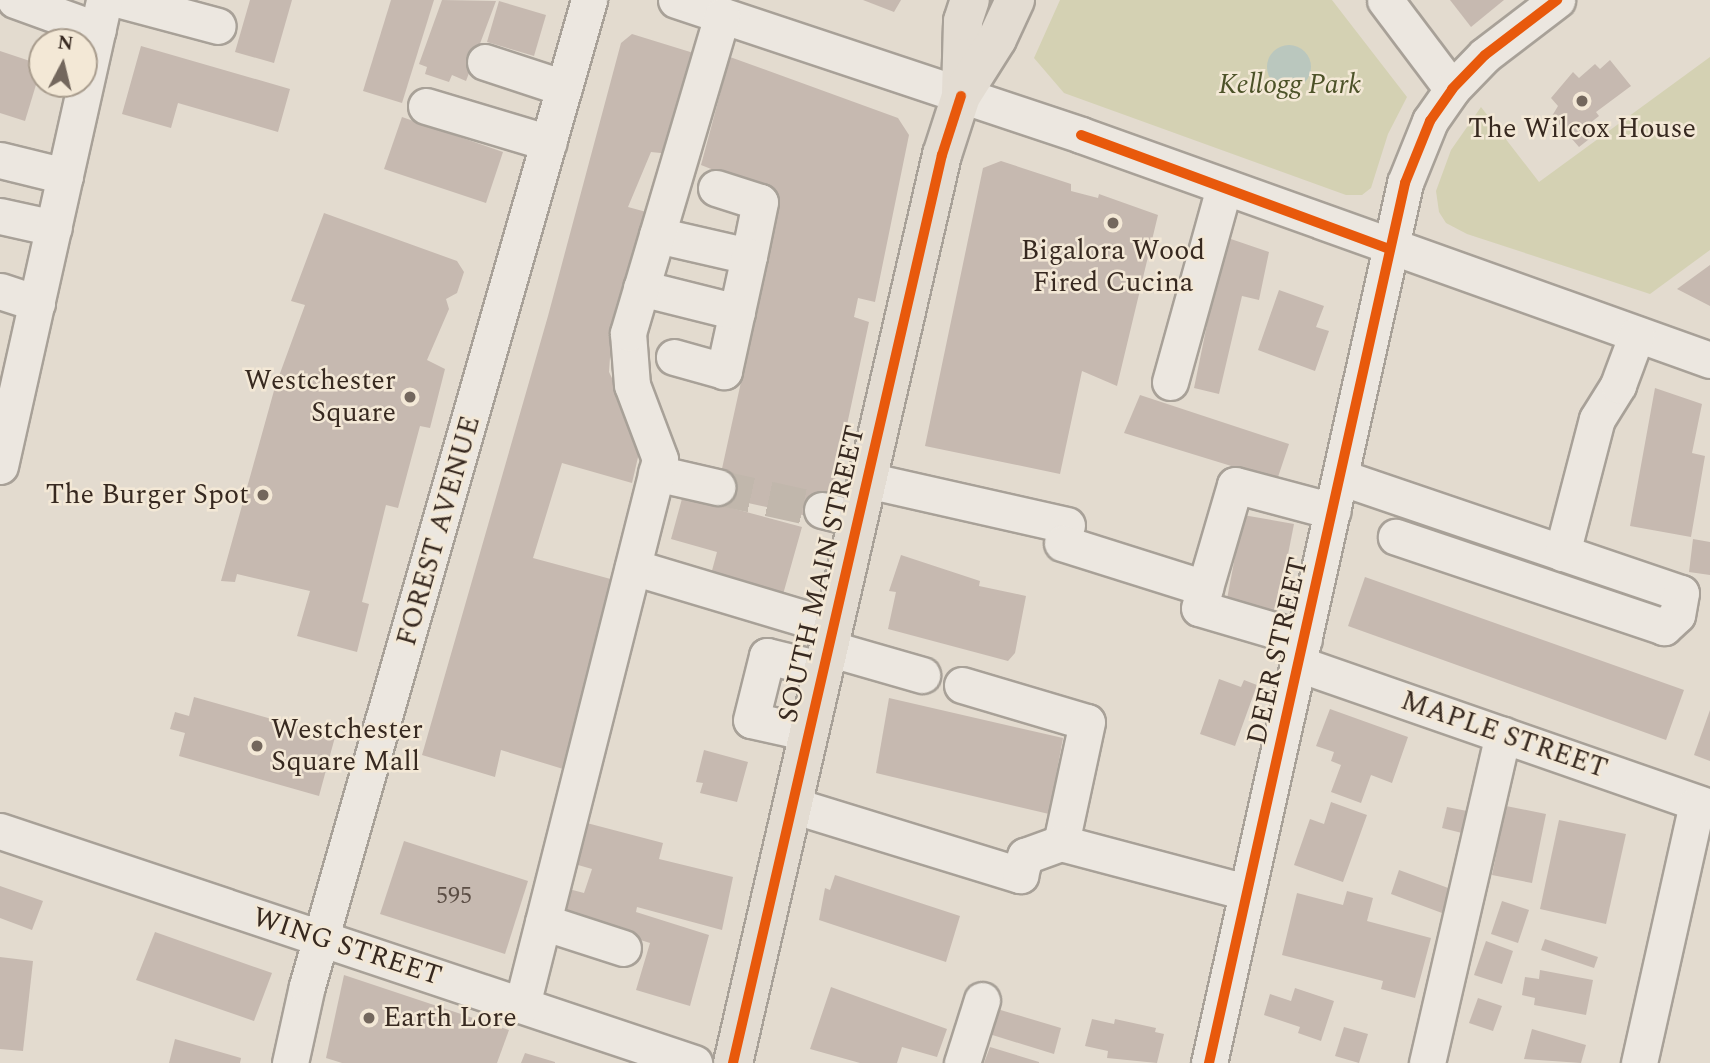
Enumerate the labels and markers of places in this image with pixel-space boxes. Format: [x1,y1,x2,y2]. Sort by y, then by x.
marker: The Wilcox House [1574,93,1590,109]
place label: The Wilcox House [1468,112,1696,146]
marker: Bigalora Wood Fired Cucina [1105,215,1121,231]
place label: Bigalora Wood Fired Cucina [1021,234,1205,300]
place label: Westchester Square [244,364,396,430]
marker: Westchester Square [402,389,418,405]
place label: The Burger Spot [45,478,249,512]
marker: The Burger Spot [255,487,271,503]
place label: Westchester Square Mall [271,713,423,779]
marker: Westchester Square Mall [249,738,265,754]
place label: Earth Lore [383,1001,517,1035]
marker: Earth Lore [361,1010,377,1026]

